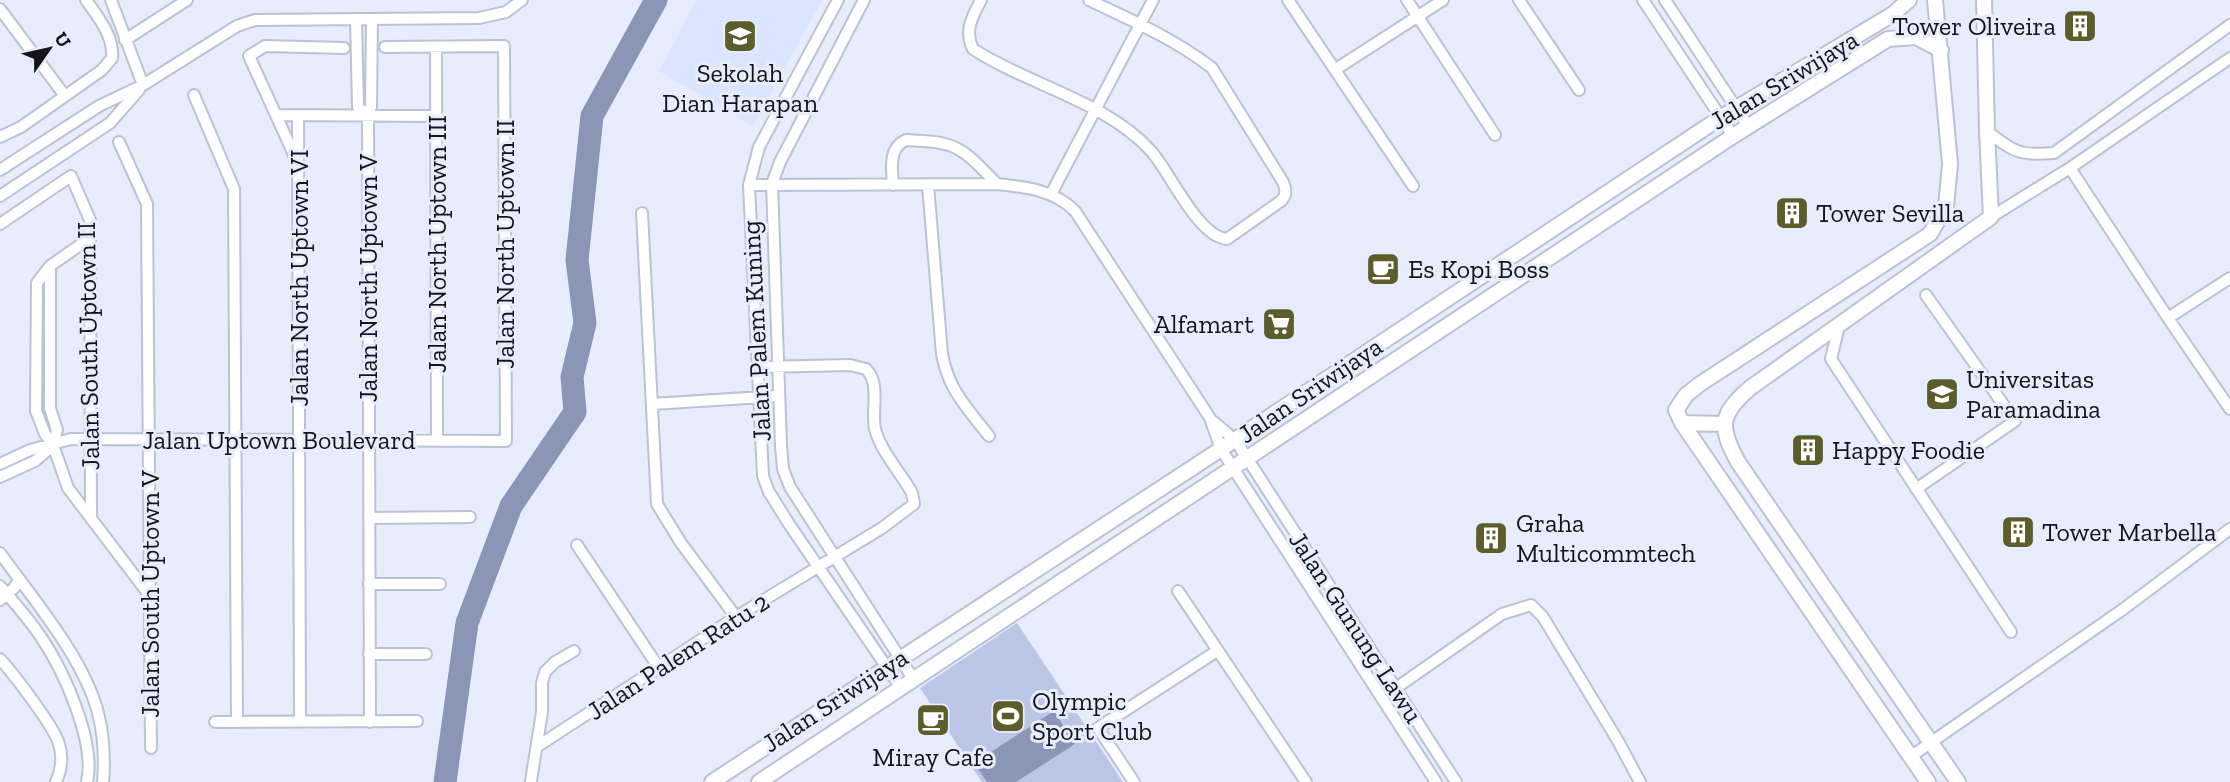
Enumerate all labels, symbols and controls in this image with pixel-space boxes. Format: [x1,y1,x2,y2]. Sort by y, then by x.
building icon: Tower Oliveira [2061,7,2099,45]
place label: Tower Oliveira [1892,10,2056,42]
north arrow [14,14,84,84]
school or university icon: Sekolah Dian Harapan [721,17,759,55]
street label: Jalan Sriwijaya [1704,23,1864,137]
text: U [49,28,76,52]
place label: Sekolah Dian Harapan [662,57,818,119]
street label: Jalan North Uptown III [421,115,453,373]
street label: Jalan North Uptown II [489,119,521,369]
street label: Jalan North Uptown VI [283,150,315,406]
street label: Jalan North Uptown V [352,154,384,402]
building icon: Tower Sevilla [1773,194,1811,232]
place label: Tower Sevilla [1816,197,1965,229]
street label: Jalan Palem Kuning [734,220,778,442]
street label: Jalan South Uptown II [70,222,106,470]
cafe icon: Es Kopi Boss [1364,250,1402,288]
place label: Es Kopi Boss [1408,253,1549,285]
supermarket icon: Alfamart [1260,305,1298,343]
place label: Alfamart [1154,308,1254,340]
street label: Jalan Sriwijaya [1232,330,1389,450]
place label: Universitas Paramadina [1966,363,2101,425]
school or university icon: Universitas Paramadina [1923,375,1961,413]
street label: Jalan Uptown Boulevard [142,424,416,456]
building icon: Happy Foodie [1789,431,1827,469]
place label: Happy Foodie [1832,434,1985,466]
street label: Jalan South Uptown V [134,470,166,718]
place label: Graha Multicommtech [1516,507,1696,569]
building icon: Tower Marbella [1999,513,2037,551]
place label: Tower Marbella [2042,516,2217,548]
building icon: Graha Multicommtech [1472,519,1510,557]
street label: Jalan Gunung Lawu [1282,525,1430,729]
street label: Jalan Palem Ratu 2 [581,585,775,727]
street label: Jalan Sriwijaya [756,641,914,759]
place label: Olympic Sport Club [1032,685,1152,747]
sports icon: Olympic Sport Club [989,697,1027,735]
cafe icon: Miray Cafe [914,701,952,739]
place label: Miray Cafe [872,741,994,773]

